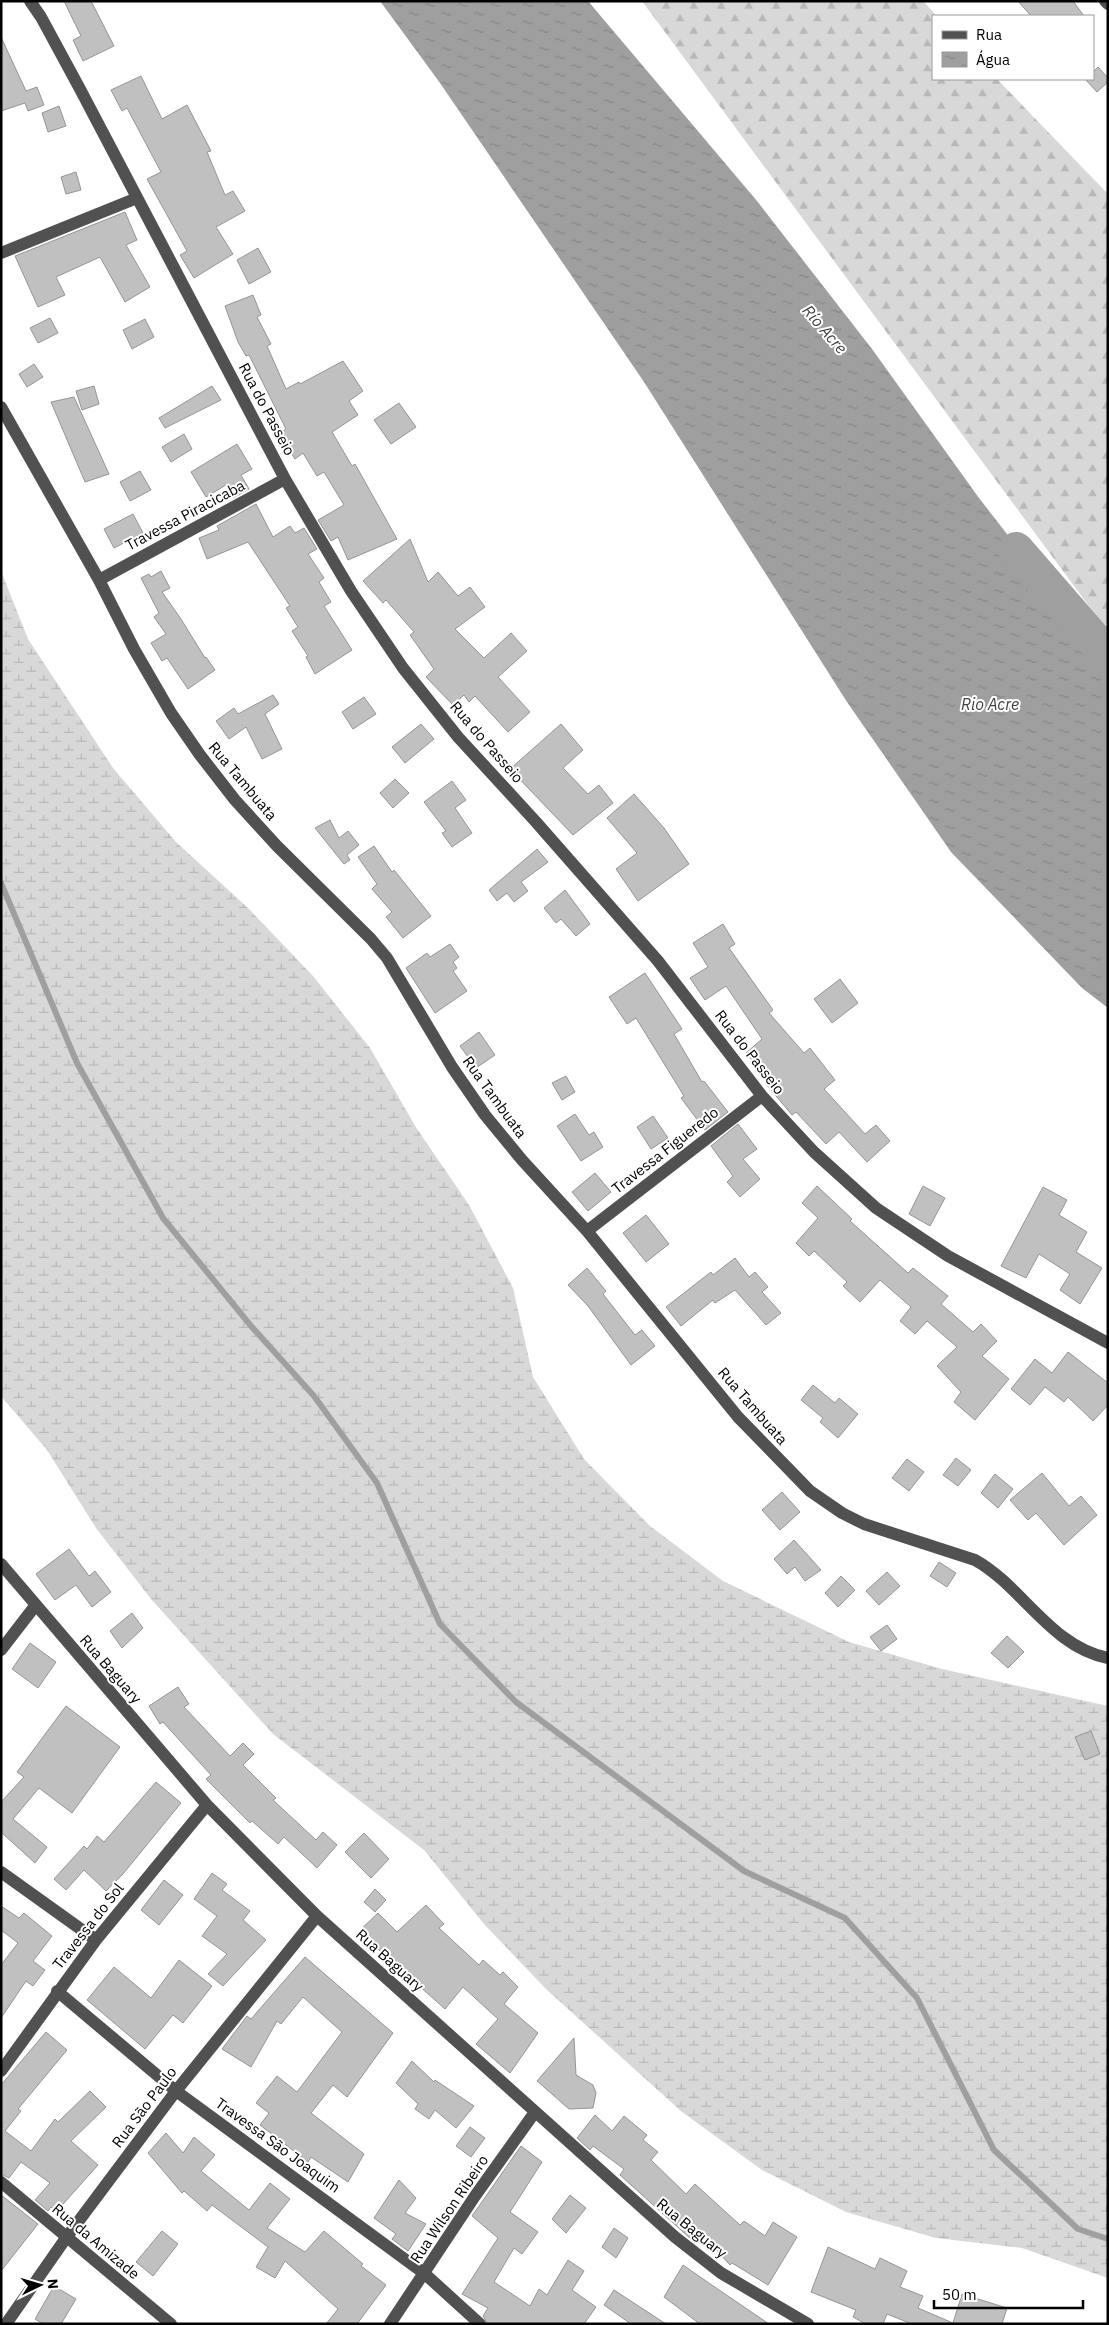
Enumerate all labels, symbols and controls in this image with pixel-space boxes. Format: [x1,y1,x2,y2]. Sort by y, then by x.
legend [932,15,1094,80]
text: Rua [976,25,1002,44]
text: Água [976,50,1010,69]
water label: Río Acre [798,300,852,358]
street label: Rua do Passeio [235,359,299,459]
street label: Travessa Piracicaba [122,475,248,555]
water label: Rio Acre [961,694,1019,714]
street label: Rua do Passeio [446,697,528,787]
street label: Rua Tambuata [205,738,281,824]
street label: Rua do Passeio [711,1006,789,1098]
street label: Rua Tambuata [459,1052,531,1142]
street label: Travessa Figueredo [608,1102,722,1198]
street label: Rua Tambuata [714,1363,792,1449]
street label: Rua Baguary [76,1631,146,1708]
street label: Travessa do Sol [48,1879,128,1973]
street label: Rua Baguary [352,1924,428,1996]
street label: Rua São Paulo [107,2063,181,2151]
street label: Travessa São Joaquim [212,2093,344,2197]
street label: Rua Wilson Ribeiro [406,2151,492,2267]
street label: Rua Baguary [653,2194,731,2262]
street label: Rua da Amizade [48,2199,144,2283]
north arrow [15,2260,65,2310]
text: N [44,2278,62,2290]
scale bar [934,2278,1083,2310]
text: 50 m [942,2285,977,2304]

